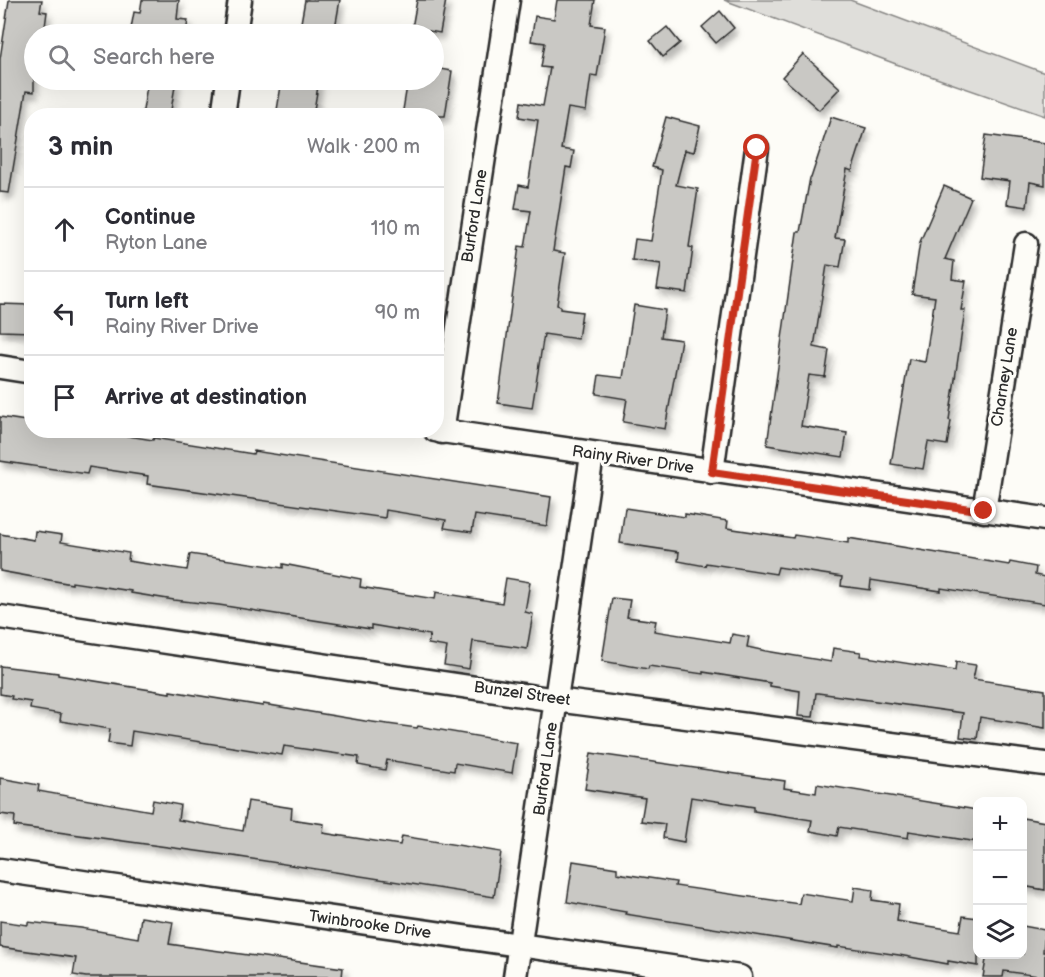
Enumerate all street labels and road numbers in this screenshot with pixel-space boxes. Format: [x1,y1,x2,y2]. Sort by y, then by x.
street label: Burford Lane [458,167,492,264]
street label: Charney Lane [988,326,1022,428]
street label: Rainy River Drive [571,442,696,478]
street label: Bunzel Street [473,678,572,710]
street label: Burford Lane [530,720,562,817]
street label: Twinbrooke Drive [308,907,433,943]

